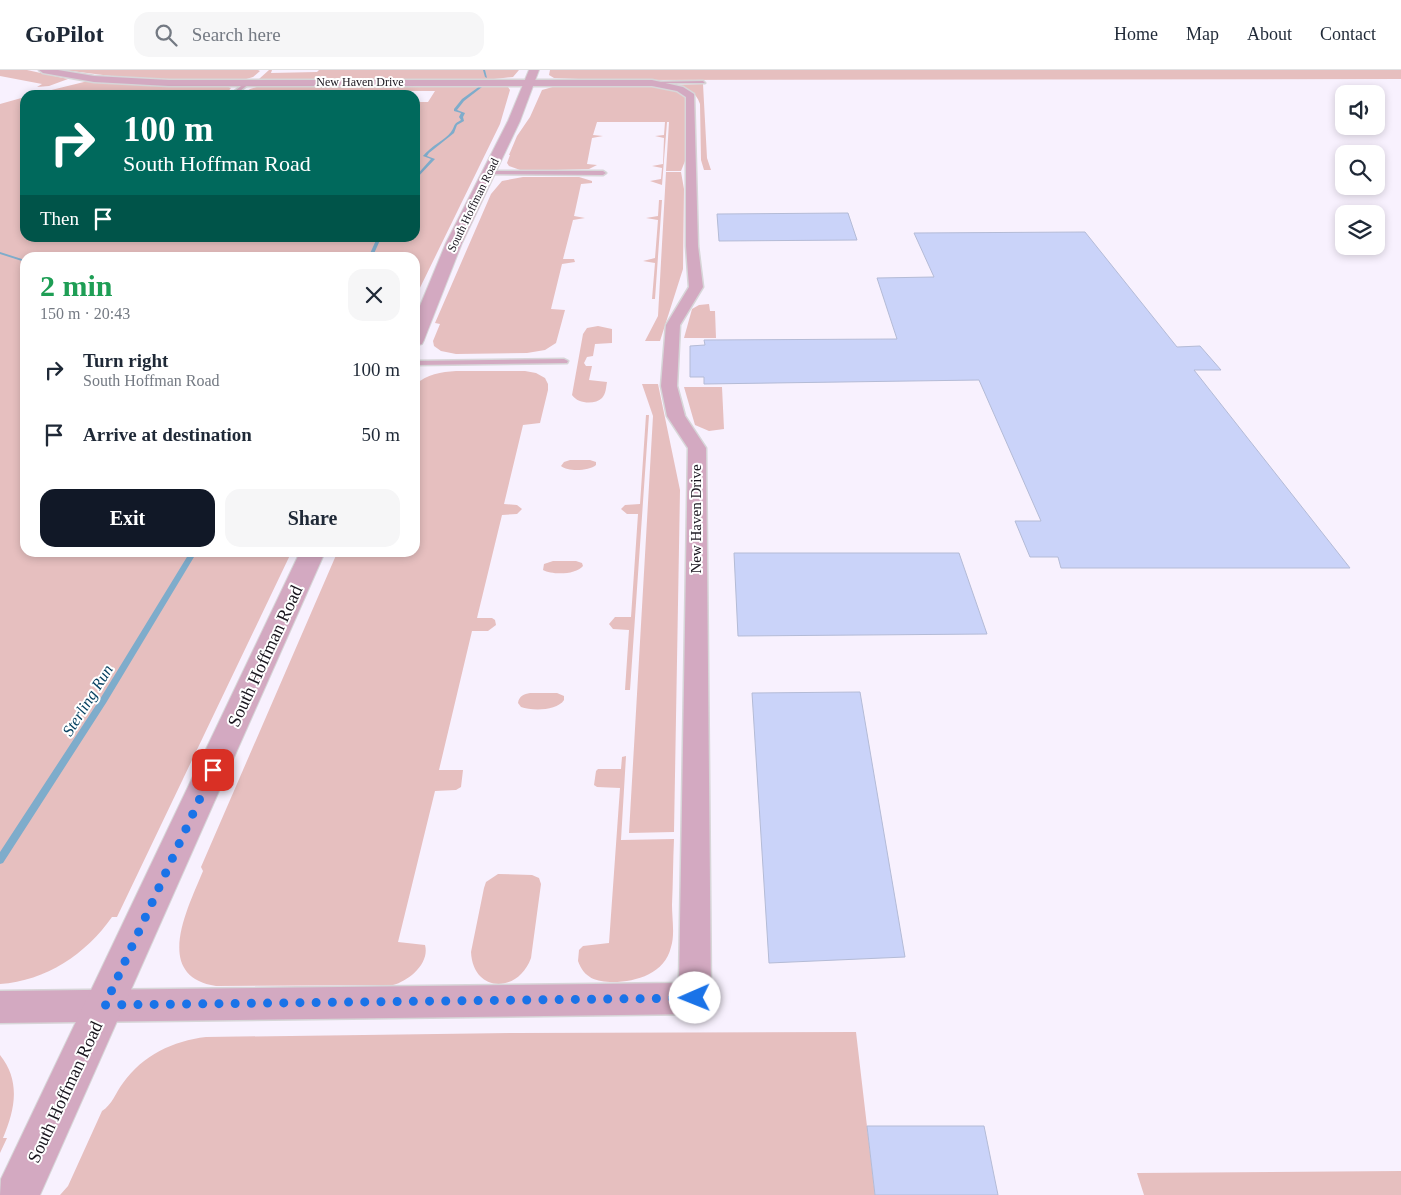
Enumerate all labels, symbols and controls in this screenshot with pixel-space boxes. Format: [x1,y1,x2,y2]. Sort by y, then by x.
search box [134,12,484,57]
text: GoPilot [25,21,104,47]
icon: search [152,21,180,49]
text: Search here [192,24,281,45]
text: Home [1114,24,1158,44]
text: Map [1186,24,1219,44]
text: About [1247,24,1292,44]
text: Contact [1320,24,1376,44]
street label: New Haven Drive [316,75,404,89]
map controls [1335,85,1385,255]
button: sound [1335,85,1385,135]
icon: right [40,110,105,175]
text: 100 m [123,110,213,149]
button: search [1335,145,1385,195]
text: South Hoffman Road [123,151,311,176]
street label: South Hoffman Road [444,156,502,254]
icon: arrive [89,205,117,233]
button: layers [1335,205,1385,255]
text: Then [40,208,79,229]
text: 2 min [40,269,113,302]
button: close [348,269,400,321]
text: 150 m · 20:43 [40,305,130,322]
text: Turn right [83,350,168,371]
icon: right [40,356,68,384]
text: 100 m [352,359,400,380]
text: South Hoffman Road [83,372,220,389]
icon: arrive [40,421,68,449]
text: Arrive at destination [83,424,252,445]
text: 50 m [361,424,400,445]
street label: New Haven Drive [688,464,704,574]
button: Exit [40,489,215,547]
button: Share [225,489,400,547]
street label: South Hoffman Road [223,582,307,730]
water label: Sterling Run [59,662,117,739]
pin [192,749,234,791]
icon: arrive [199,756,227,784]
position arrow [668,971,720,1023]
street label: South Hoffman Road [23,1018,107,1166]

